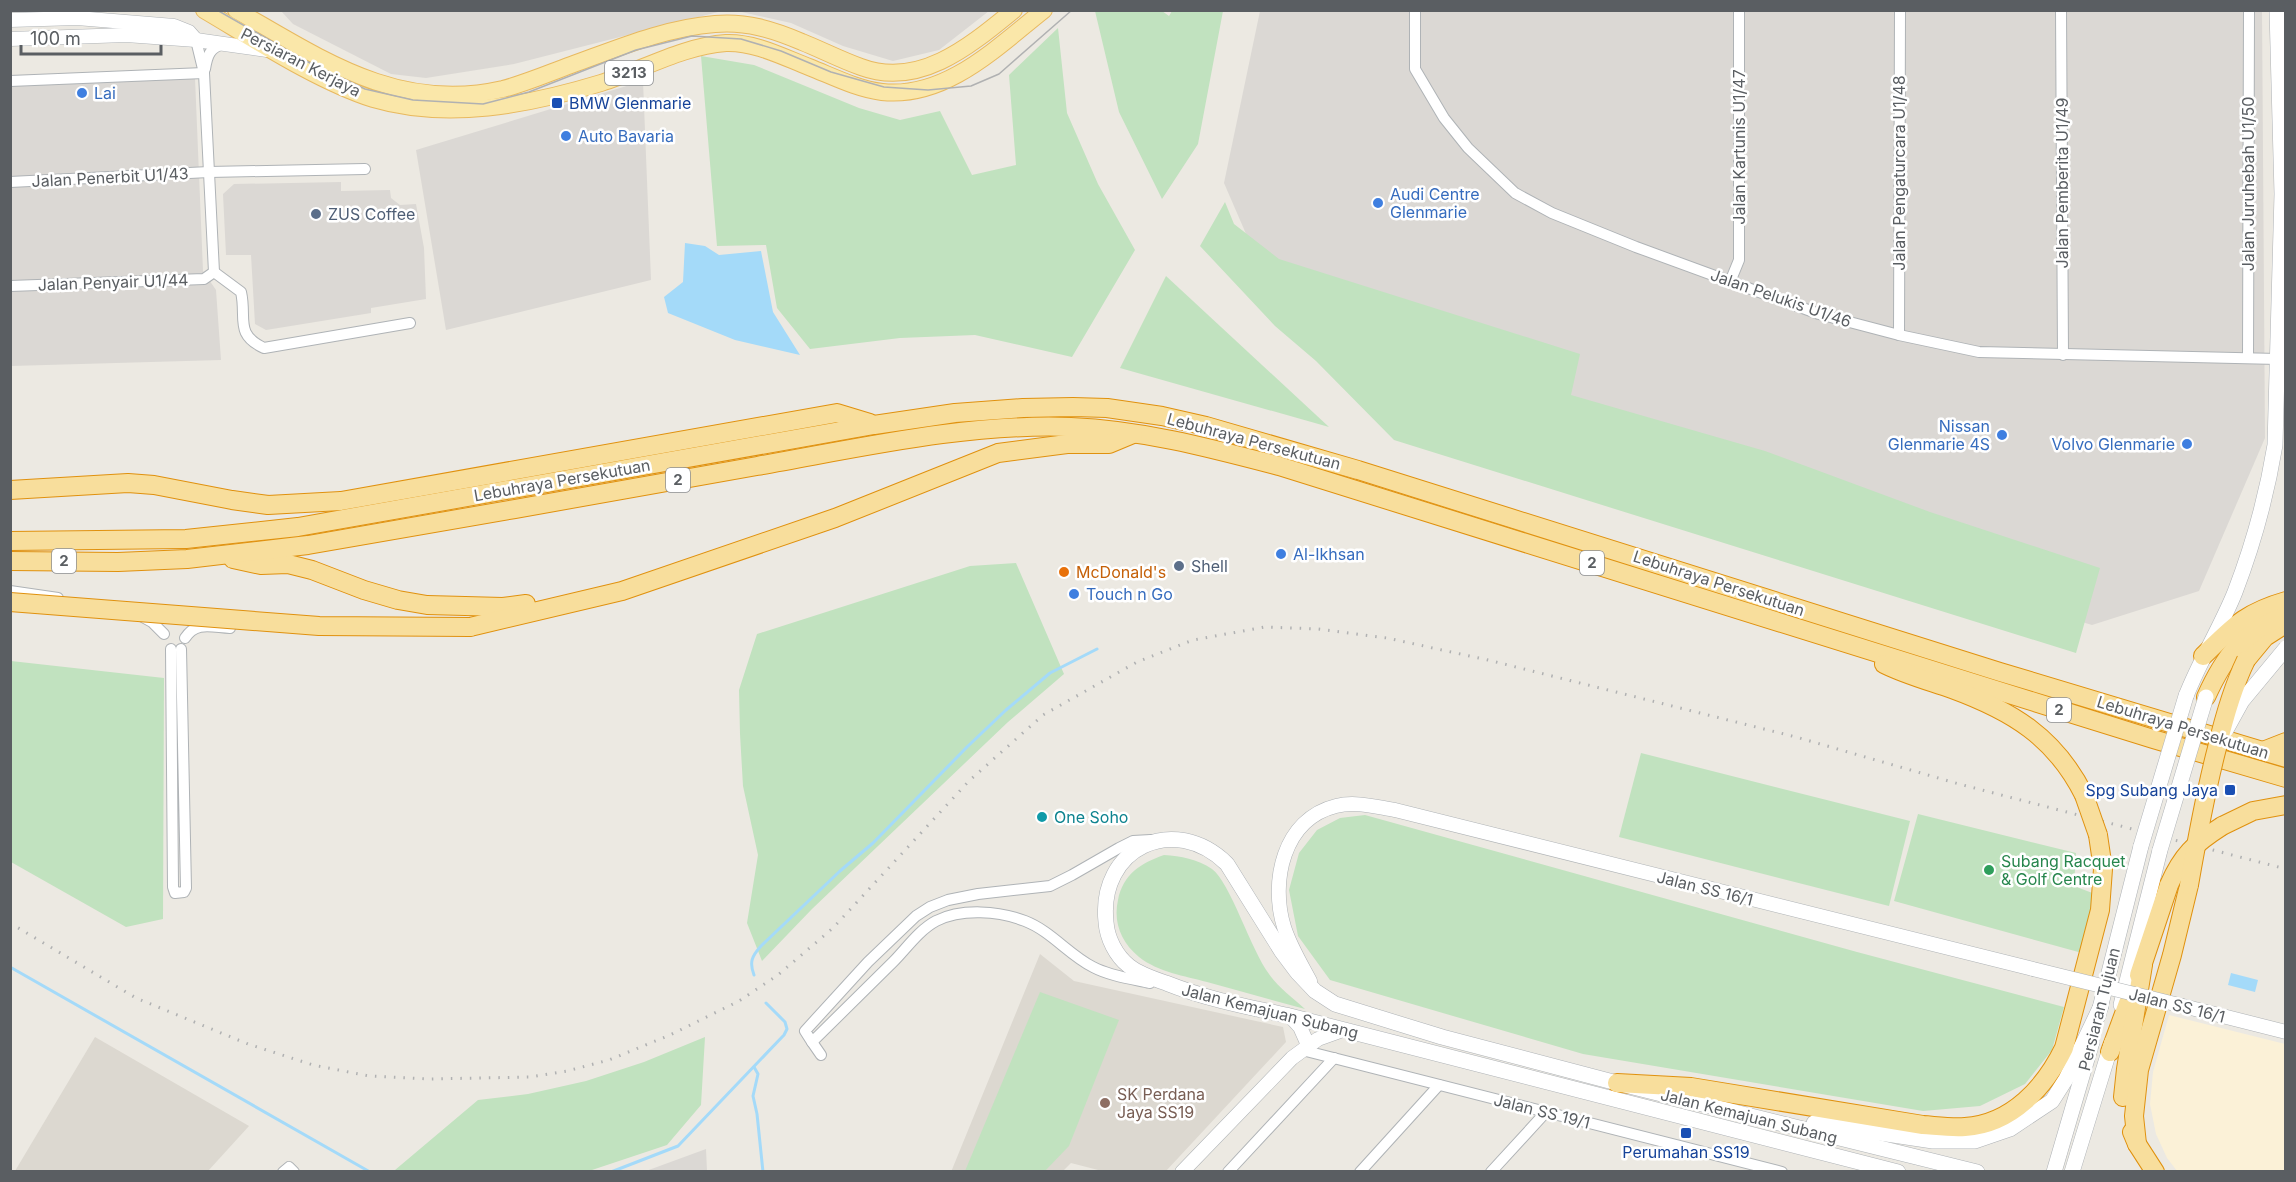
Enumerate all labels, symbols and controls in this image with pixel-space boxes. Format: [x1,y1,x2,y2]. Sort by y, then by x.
scale bar [21,18,160,56]
street label: Persiaran Kerjaya [238,23,364,101]
text: 100 m [30,28,81,49]
road number: 3213 [605,61,653,85]
street label: Jalan Kartunis U1/47 [1729,69,1749,225]
street label: Jalan Pengaturcara U1/48 [1889,75,1909,271]
place label: Lai [94,83,116,103]
marker: Lai [75,86,89,100]
place label: BMW Glenmarie [569,93,691,113]
marker: BMW Glenmarie [550,96,564,110]
street label: Jalan Juruhebah U1/50 [2238,97,2258,271]
street label: Jalan Pemberita U1/49 [2052,98,2072,268]
place label: Auto Bavaria [578,126,674,146]
marker: Auto Bavaria [559,129,573,143]
street label: Jalan Penerbit U1/43 [31,163,189,191]
place label: Audi Centre Glenmarie [1390,184,1479,222]
marker: Audi Centre Glenmarie [1371,196,1385,210]
place label: ZUS Coffee [328,204,415,224]
marker: ZUS Coffee [309,207,323,221]
street label: Jalan Pelukis U1/46 [1708,264,1854,332]
street label: Jalan Penyair U1/44 [37,269,189,295]
street label: Lebuhraya Persekutuan [1165,408,1343,474]
place label: Nissan Glenmarie 4S [1888,416,1990,454]
marker: Nissan Glenmarie 4S [1995,428,2009,442]
place label: Volvo Glenmarie [2051,434,2175,454]
marker: Volvo Glenmarie [2180,437,2194,451]
street label: Lebuhraya Persekutuan [472,455,652,505]
road number: 2 [666,468,690,492]
place label: Al-Ikhsan [1293,544,1365,564]
street label: Lebuhraya Persekutuan [1631,546,1807,620]
marker: Al-Ikhsan [1274,547,1288,561]
road number: 2 [52,549,76,573]
road number: 2 [1580,551,1604,575]
place label: Shell [1191,556,1228,576]
marker: Shell [1172,559,1186,573]
place label: McDonald's [1076,562,1166,582]
marker: McDonald's [1057,565,1071,579]
place label: Touch n Go [1086,584,1173,604]
marker: Touch n Go [1067,587,1081,601]
street label: Lebuhraya Persekutuan [2095,691,2271,763]
road number: 2 [2047,698,2071,722]
place label: Spg Subang Jaya [2085,780,2218,800]
marker: Spg Subang Jaya [2223,783,2237,797]
place label: One Soho [1054,807,1128,827]
marker: One Soho [1035,810,1049,824]
place label: Subang Racquet & Golf Centre [2001,851,2126,889]
marker: Subang Racquet & Golf Centre [1982,863,1996,877]
street label: Jalan SS 16/1 [1655,866,1755,910]
street label: Persiaran Tujuan [2074,945,2124,1073]
street label: Jalan Kemajuan Subang [1179,979,1361,1043]
street label: Jalan SS 16/1 [2127,983,2227,1027]
place label: SK Perdana Jaya SS19 [1117,1084,1205,1122]
street label: Jalan Kemajuan Subang [1658,1084,1840,1148]
street label: Jalan SS 19/1 [1492,1089,1592,1133]
marker: SK Perdana Jaya SS19 [1098,1096,1112,1110]
marker: Perumahan SS19 [1679,1126,1693,1140]
place label: Perumahan SS19 [1622,1142,1750,1162]

